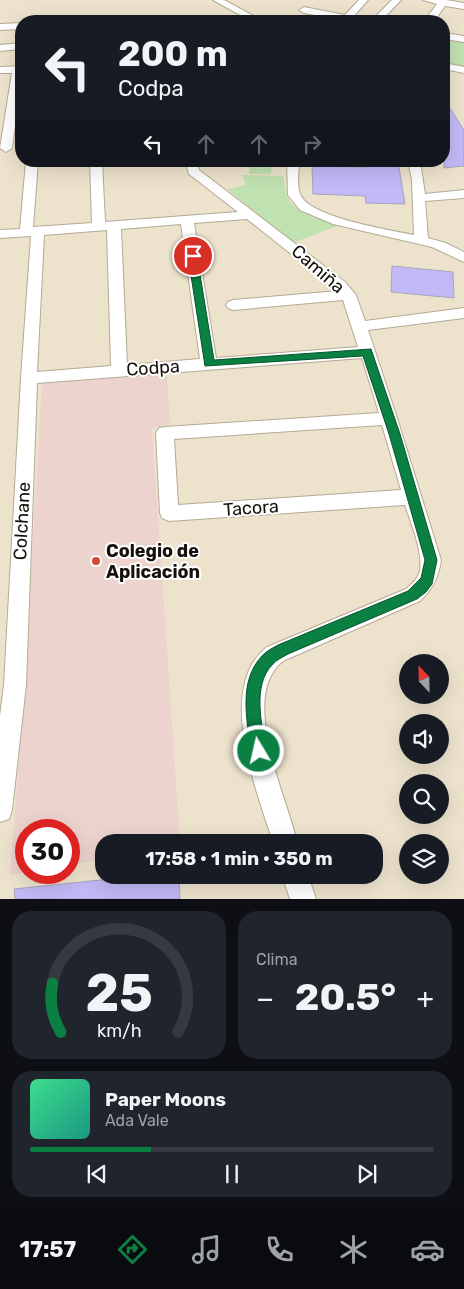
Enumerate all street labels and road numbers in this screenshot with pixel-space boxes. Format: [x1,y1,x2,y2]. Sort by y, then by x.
street label: Camiña [287,240,349,298]
street label: Codpa [125,355,181,381]
street label: Colchane [9,481,35,561]
street label: Tacora [223,495,279,521]

